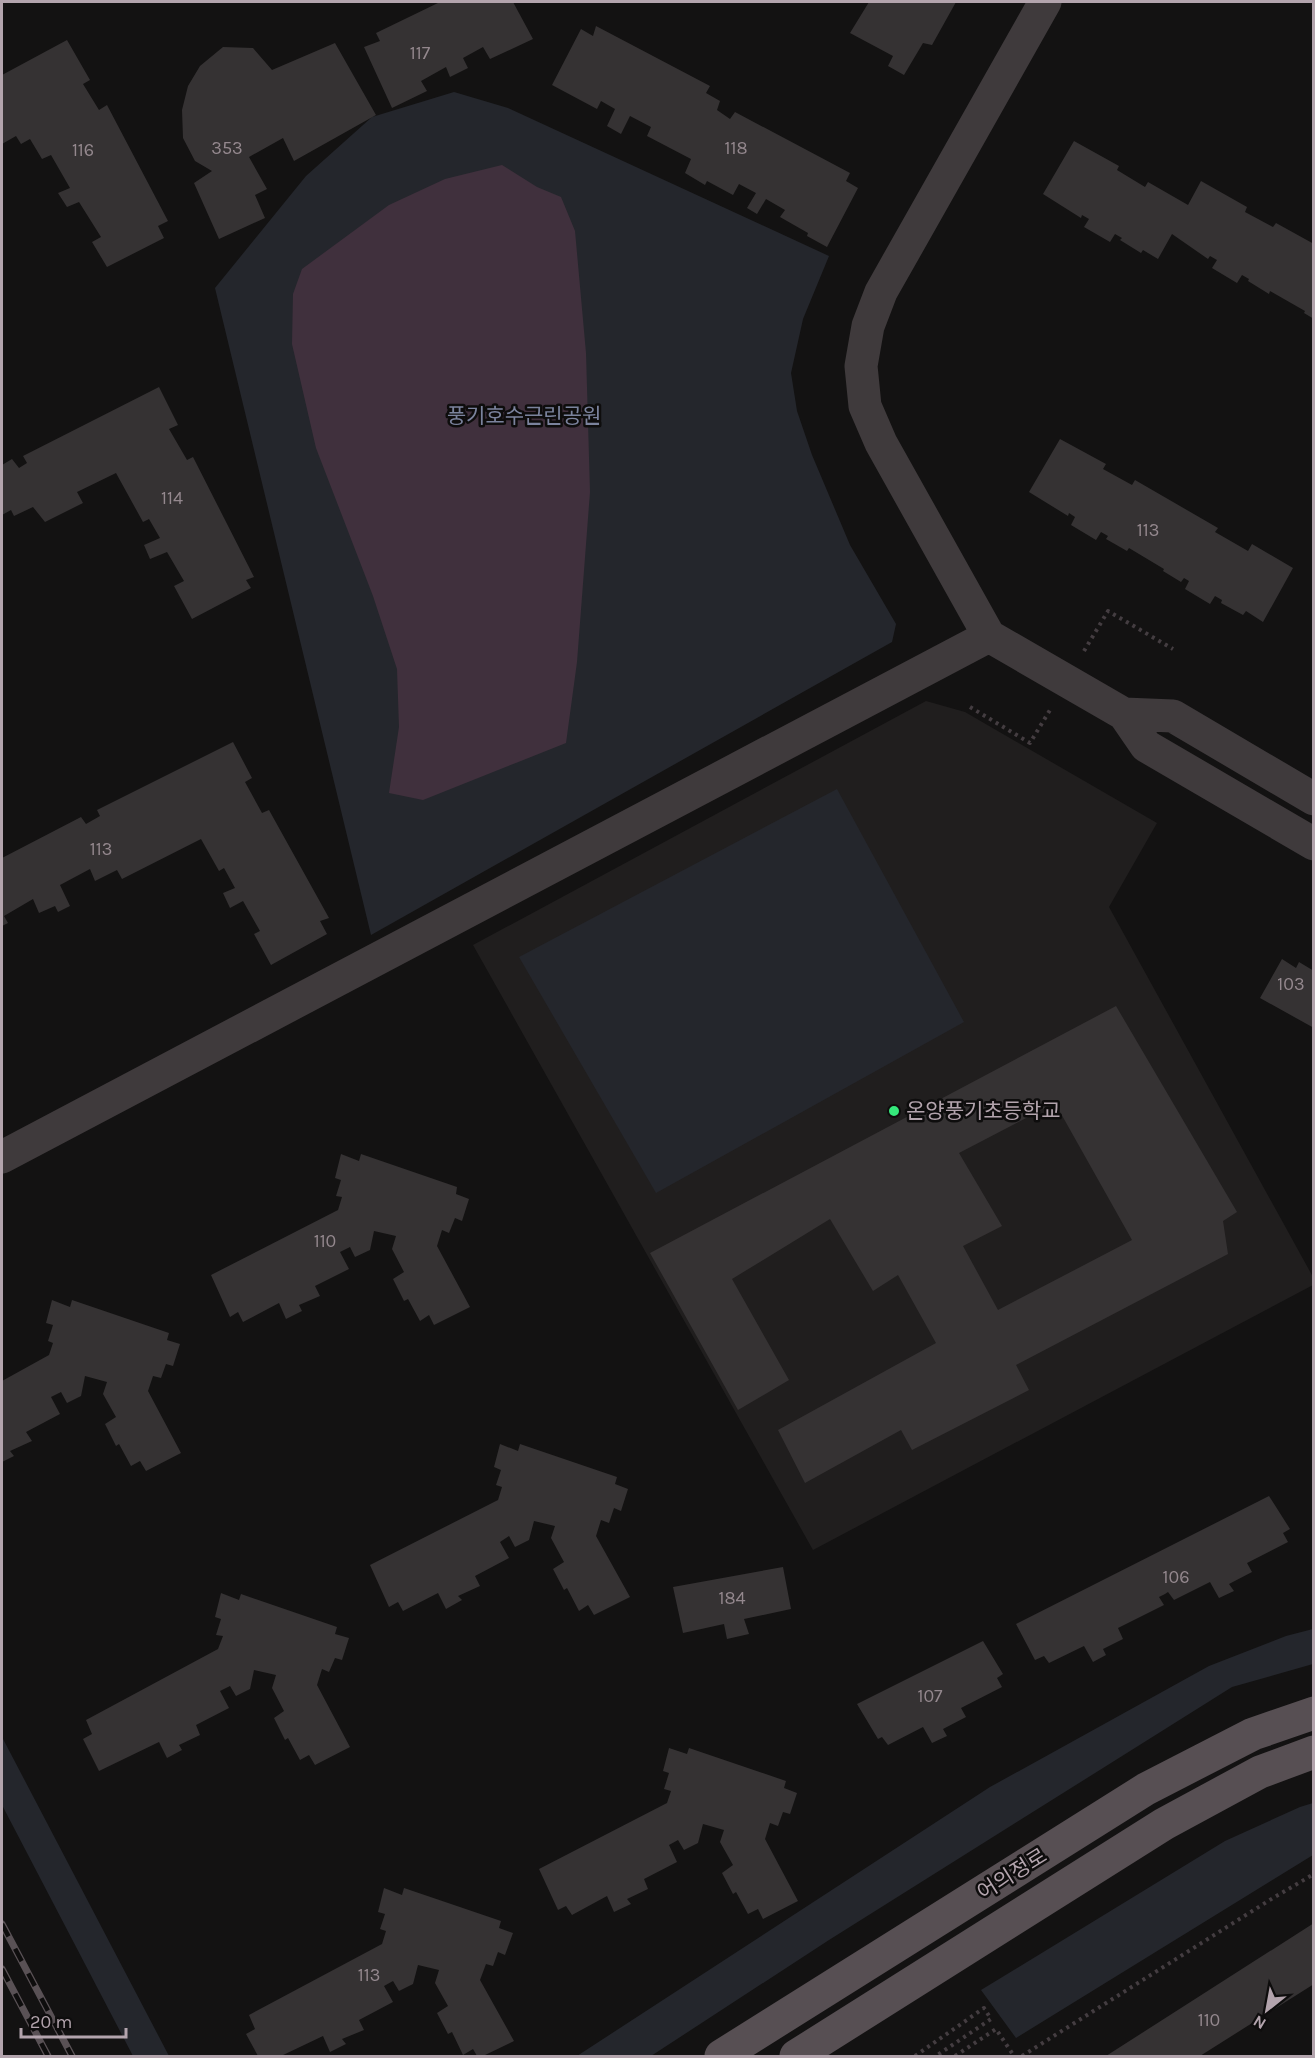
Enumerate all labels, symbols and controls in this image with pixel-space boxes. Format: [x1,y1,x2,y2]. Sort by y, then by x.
house number: 117 [410,42,431,64]
house number: 353 [211,137,243,159]
house number: 118 [725,137,747,159]
house number: 116 [72,139,94,161]
park label: 풍기호수근린공원 [447,404,601,428]
house number: 114 [161,487,183,509]
house number: 113 [1137,519,1159,541]
house number: 113 [90,838,112,860]
house number: 103 [1277,973,1305,995]
place label: 온양풍기초등학교 [906,1099,1061,1123]
marker: 온양풍기초등학교 [887,1104,901,1118]
house number: 110 [314,1230,336,1252]
house number: 106 [1163,1566,1189,1588]
house number: 184 [718,1587,746,1609]
house number: 107 [917,1685,943,1707]
street label: 어의정로 [973,1843,1051,1905]
house number: 113 [358,1964,380,1986]
north arrow [1237,1980,1297,2040]
scale bar [21,2001,126,2039]
house number: 110 [1198,2009,1220,2031]
text: 20 m [30,2011,72,2033]
text: N [1250,2011,1269,2034]

